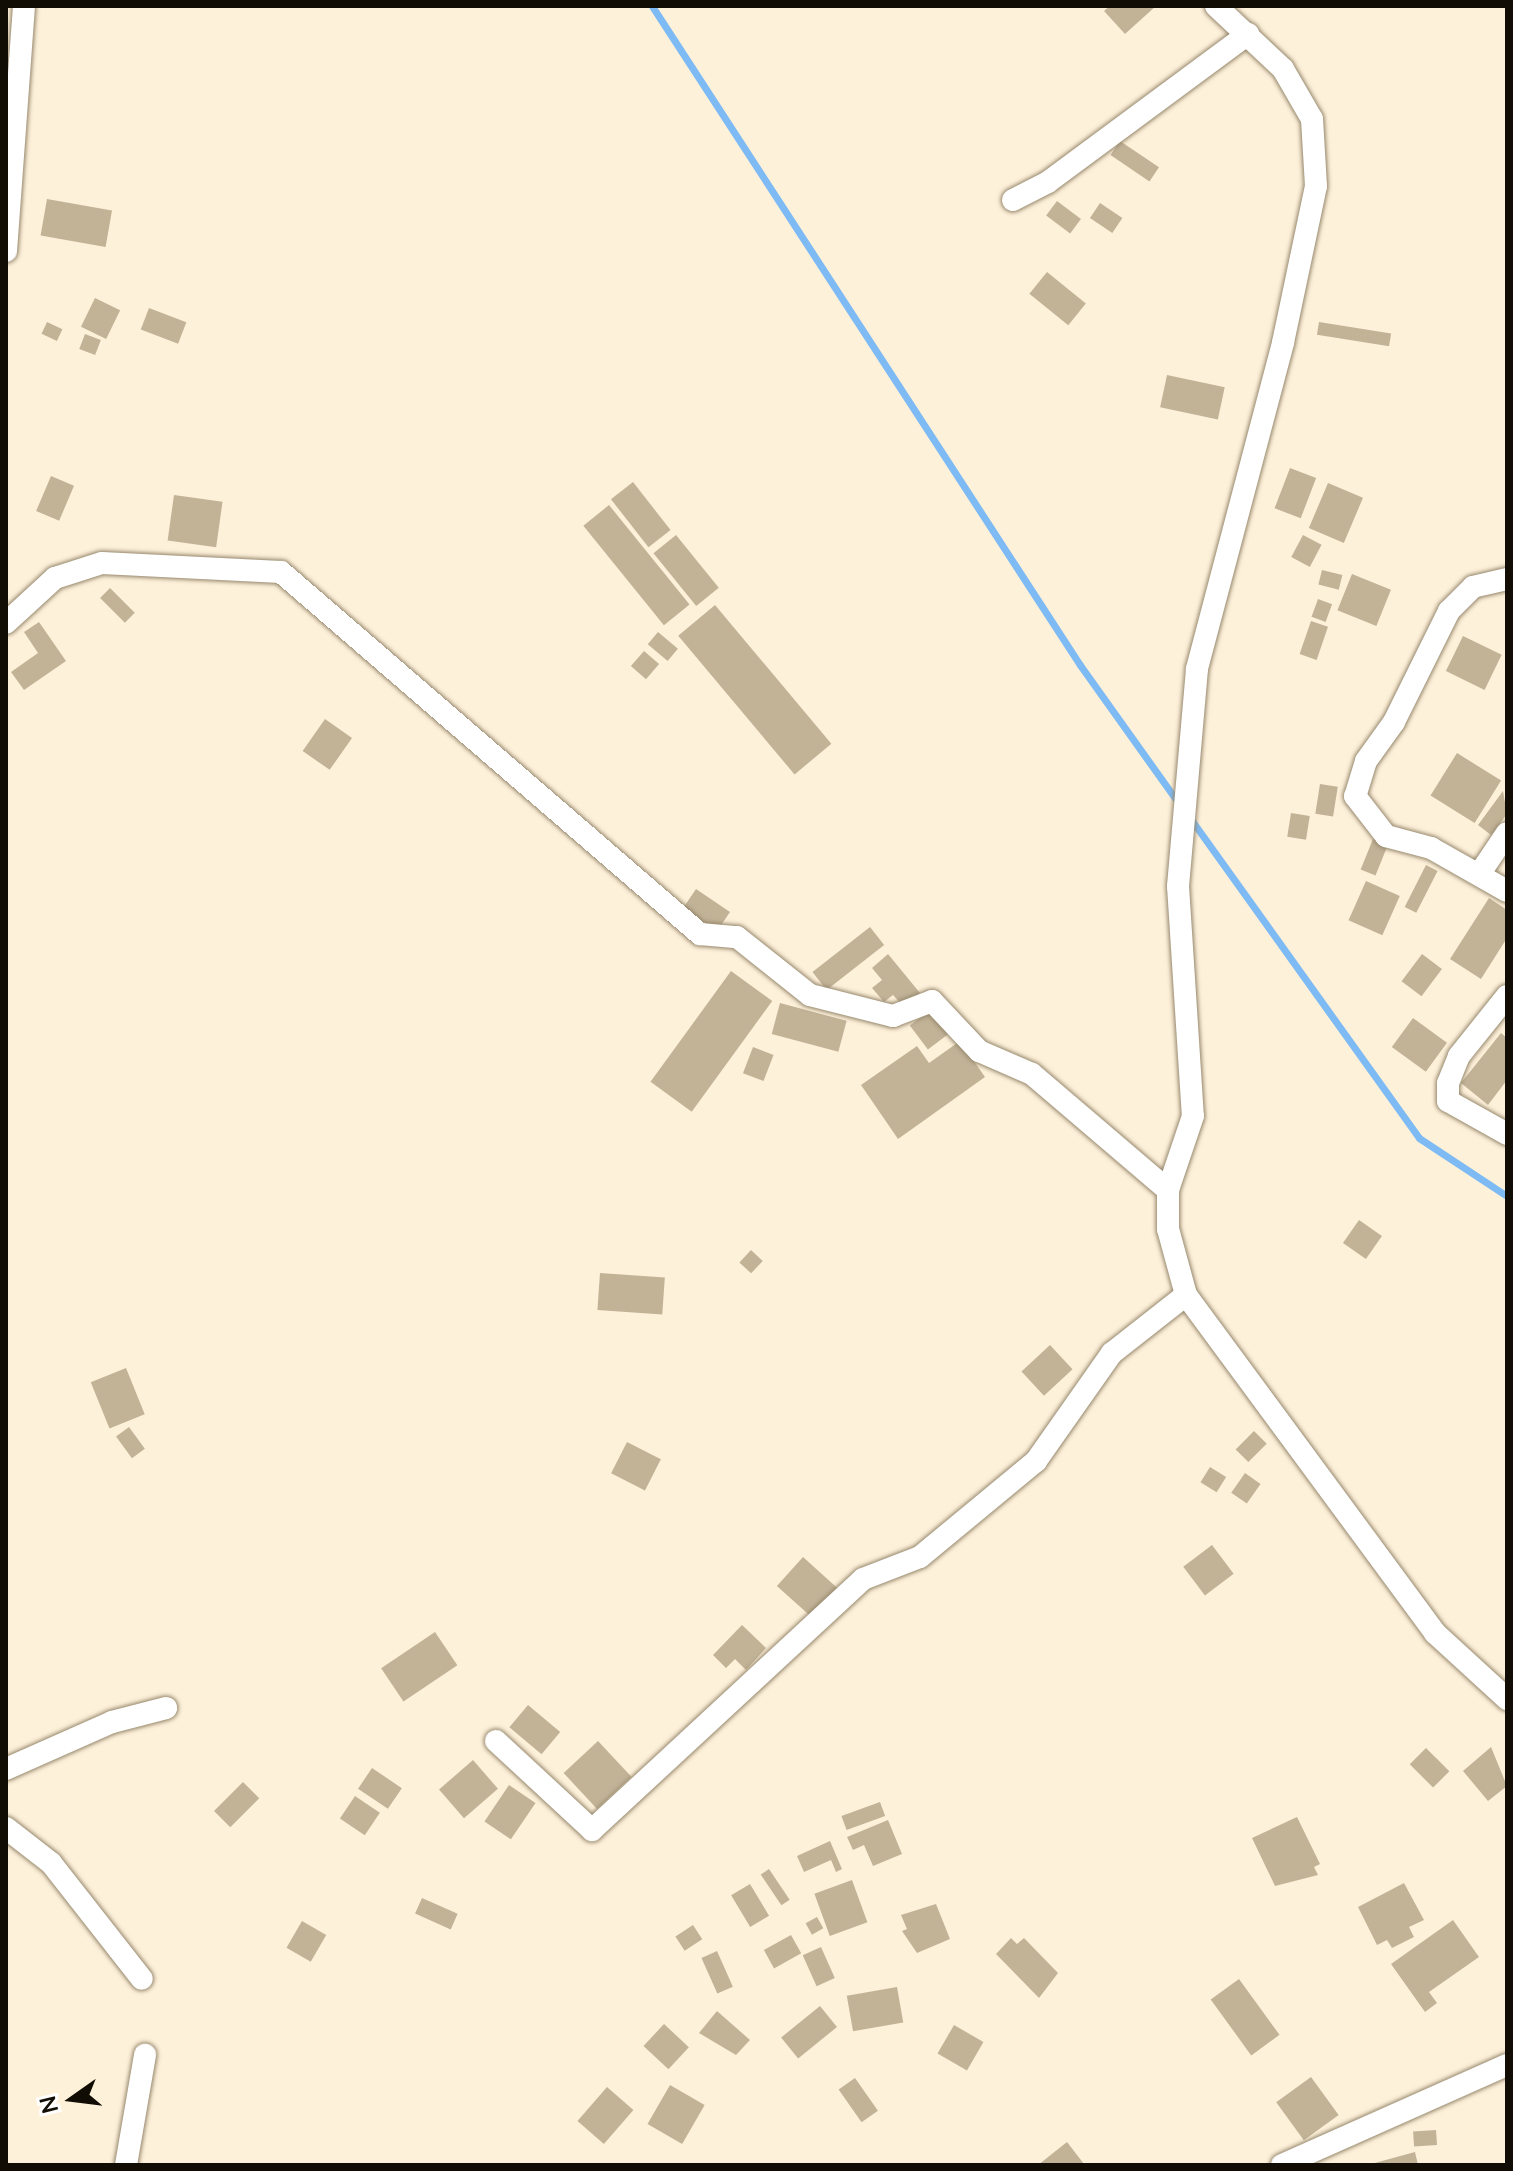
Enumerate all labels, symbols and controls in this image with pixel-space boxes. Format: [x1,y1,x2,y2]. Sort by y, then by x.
north arrow [32,2059,112,2139]
text: N [33,2093,63,2116]

